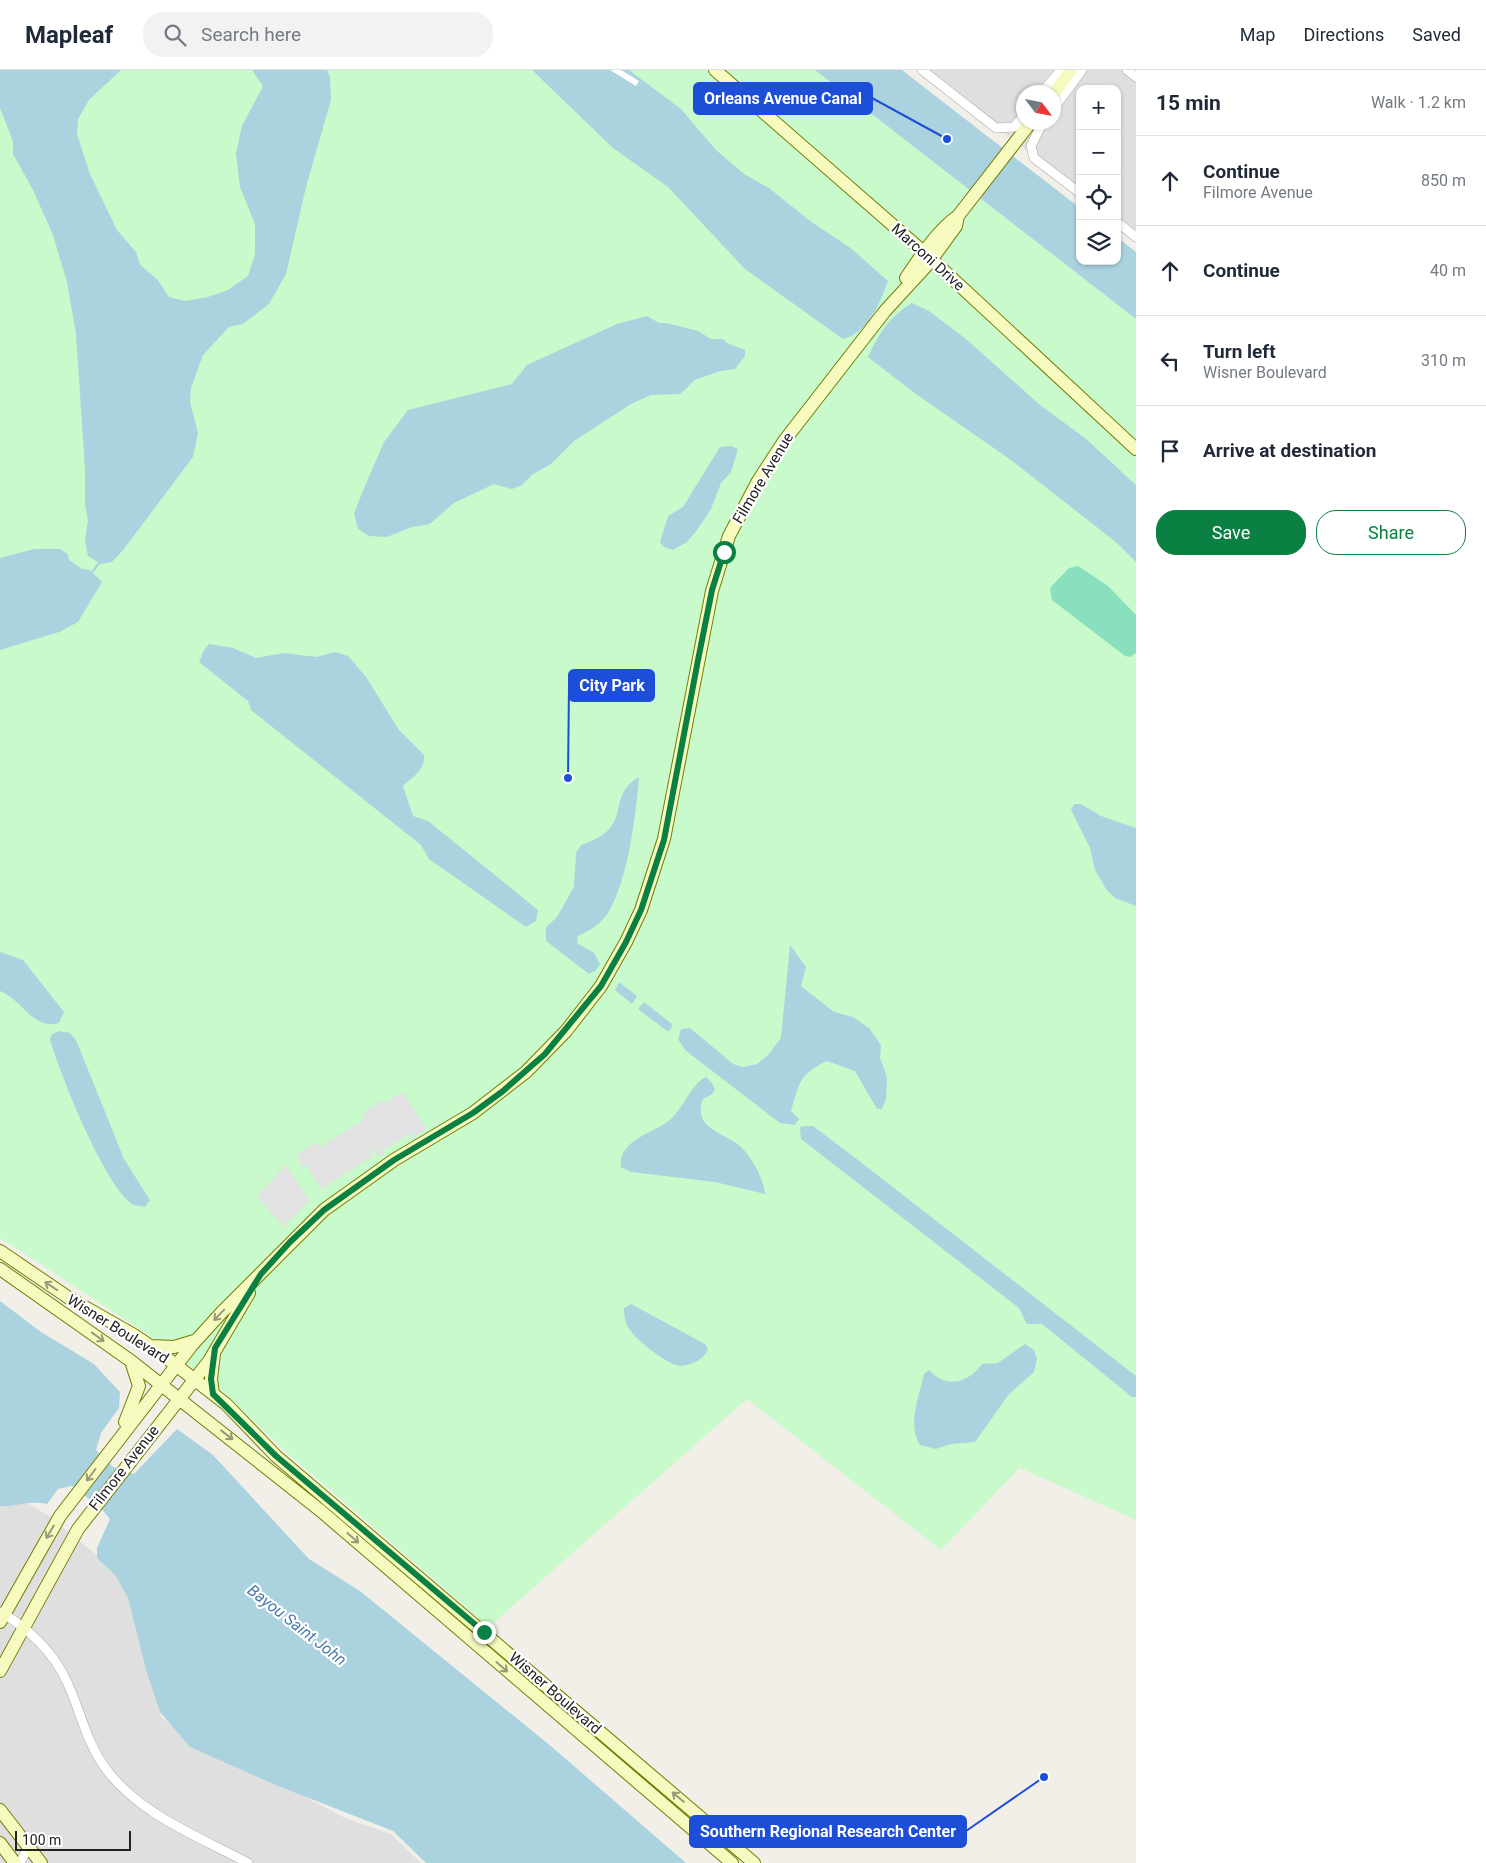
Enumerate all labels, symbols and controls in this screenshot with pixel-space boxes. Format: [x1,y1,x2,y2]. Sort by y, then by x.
search box [143,12,493,57]
text: Mapleaf [25,21,113,49]
icon: search [161,21,189,49]
text: Search here [201,23,301,46]
text: Map [1240,24,1275,45]
text: Directions [1303,24,1384,45]
text: Saved [1412,24,1461,45]
callout: Orleans Avenue Canal [694,83,872,114]
north arrow [1016,85,1061,130]
map controls [1076,85,1121,265]
button: + [1076,85,1121,130]
text: Orleans Avenue Canal [704,89,862,108]
text: 15 min [1156,91,1221,115]
text: Walk · 1.2 km [1371,93,1466,112]
button: − [1076,130,1121,175]
text: Continue [1203,160,1280,183]
icon: ahead [1156,167,1184,195]
text: 850 m [1421,171,1466,190]
button: locate [1076,175,1121,220]
text: Filmore Avenue [1203,183,1313,202]
street label: Marconi Drive [888,220,968,294]
button: layers [1076,220,1121,265]
icon: ahead [1156,257,1184,285]
text: Continue [1203,259,1280,282]
text: 40 m [1430,261,1466,280]
text: Turn left [1203,340,1276,363]
icon: left [1156,347,1184,375]
text: 310 m [1421,351,1466,370]
text: Wisner Boulevard [1203,363,1327,382]
street label: Filmore Avenue [729,429,797,527]
icon: arrive [1156,437,1184,465]
text: Arrive at destination [1203,439,1376,462]
button: Save [1156,510,1306,555]
button: Share [1316,510,1466,555]
route start [713,541,736,564]
callout: City Park [569,670,654,701]
text: City Park [579,676,645,695]
one-way arrow [44,1281,58,1291]
street label: Wisner Boulevard [64,1291,172,1367]
one-way arrow [213,1309,225,1322]
one-way arrow [90,1332,104,1342]
street label: Filmore Avenue [85,1422,163,1514]
one-way arrow [220,1430,233,1441]
one-way arrow [85,1468,96,1481]
one-way arrow [45,1524,55,1538]
one-way arrow [346,1532,359,1544]
water label: Bayou Saint John [244,1581,350,1669]
route end [473,1621,496,1644]
street label: Wisner Boulevard [505,1648,605,1738]
one-way arrow [496,1661,509,1672]
one-way arrow [671,1791,684,1802]
callout: Southern Regional Research Center [690,1816,966,1847]
text: Southern Regional Research Center [700,1822,956,1841]
scale bar [15,1828,131,1851]
text: 100 m [22,1832,61,1848]

